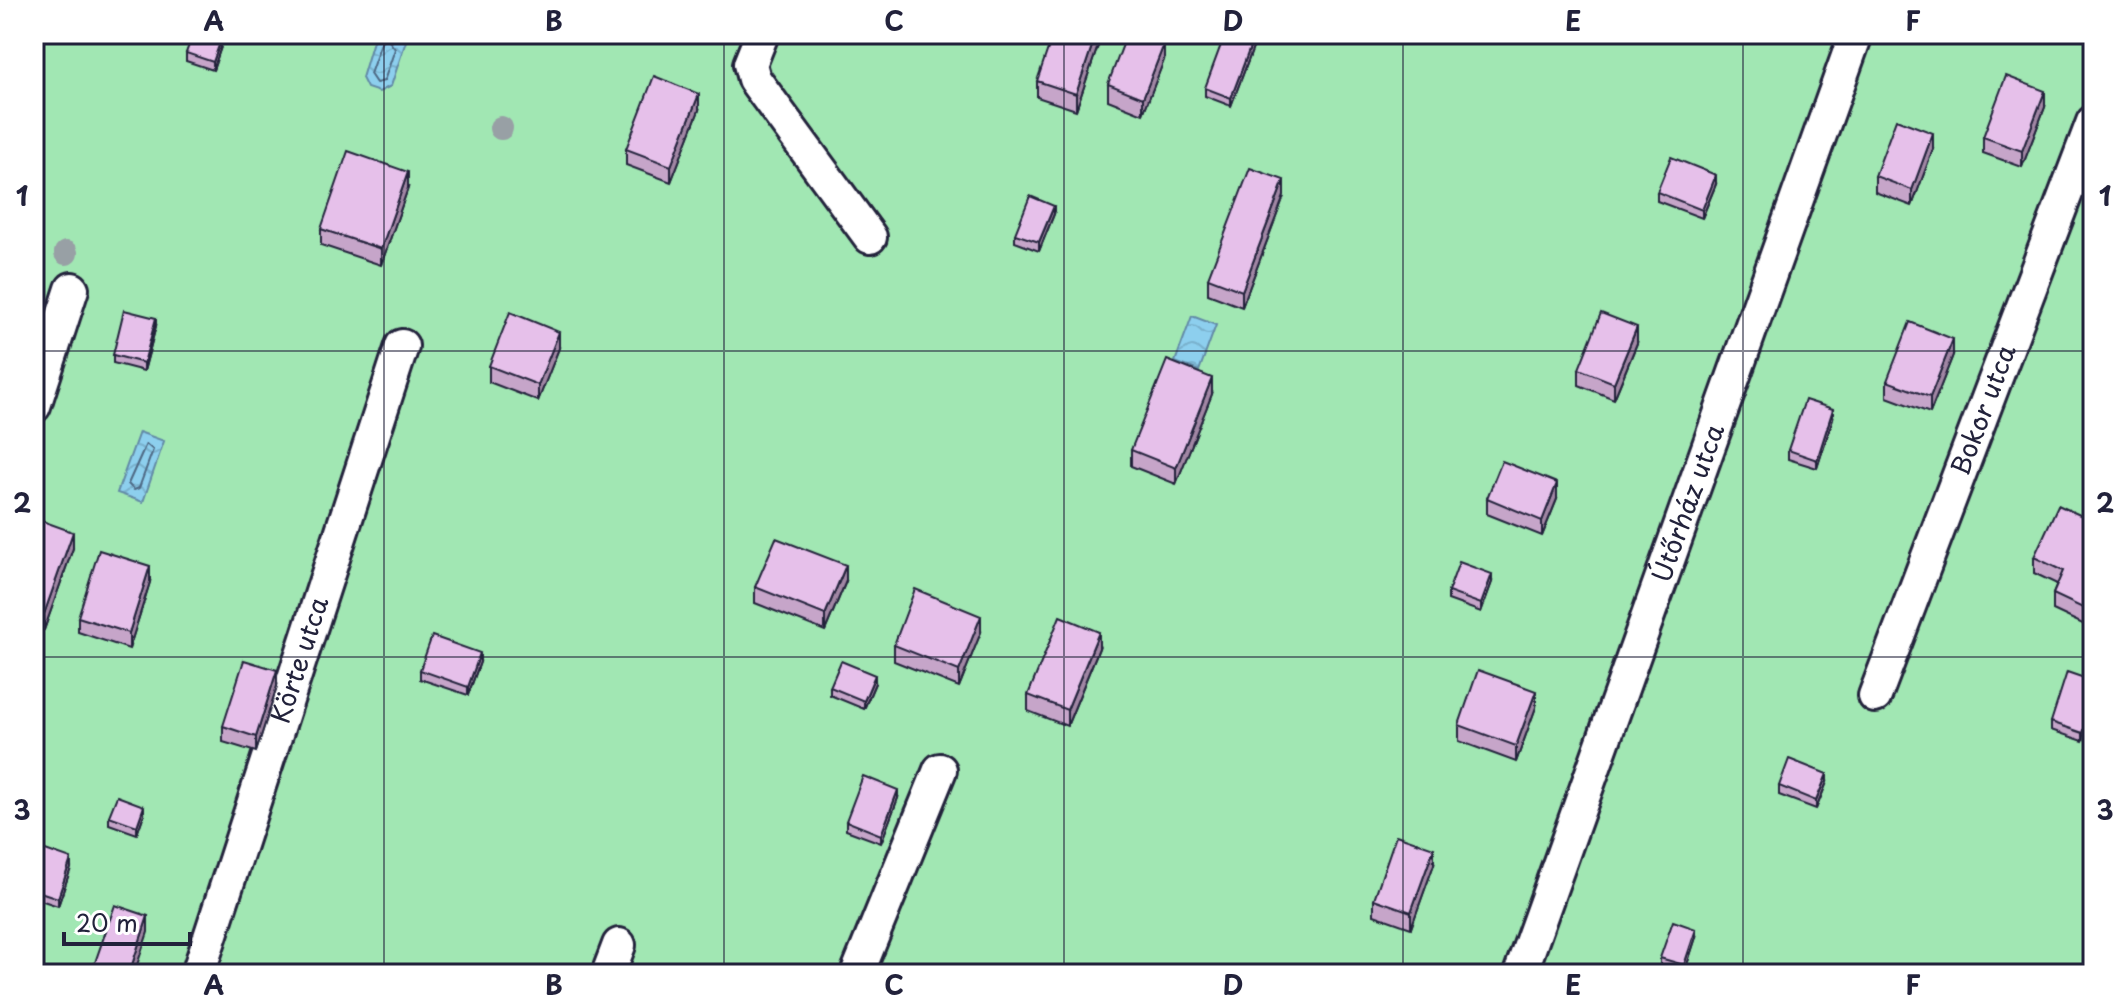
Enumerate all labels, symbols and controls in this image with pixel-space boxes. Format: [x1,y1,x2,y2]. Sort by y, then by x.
text: A [204,1,224,40]
text: B [545,1,563,40]
text: C [884,1,904,40]
text: D [1223,1,1243,40]
text: E [1565,1,1581,40]
text: F [1905,1,1921,40]
text: 1 [16,176,28,215]
text: 1 [2099,176,2111,215]
street label: Bokor utca [1940,338,2025,480]
street label: Útőrház utca [1641,417,1733,587]
text: 2 [13,483,31,522]
text: 2 [2096,483,2114,522]
street label: Körte utca [260,591,338,728]
text: 3 [13,790,31,829]
text: 3 [2096,790,2114,829]
scale bar [64,896,190,946]
text: 20 m [76,904,138,940]
text: A [204,965,224,1004]
text: B [545,965,563,1004]
text: C [884,965,904,1004]
text: D [1223,965,1243,1004]
text: E [1565,965,1581,1004]
text: F [1905,965,1921,1004]

